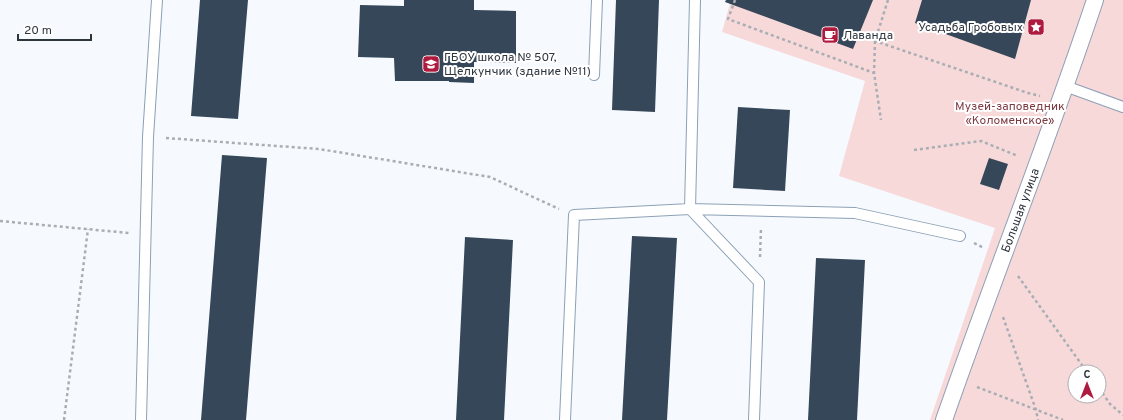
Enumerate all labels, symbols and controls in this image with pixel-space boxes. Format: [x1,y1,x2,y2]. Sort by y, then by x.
scale bar [18,16,91,42]
place icon: Усадьба Гробовых [1026,17,1046,37]
place label: Усадьба Гробовых [918,20,1023,36]
text: 20 m [24,23,52,39]
cafe icon: Лаванда [820,25,840,45]
place label: Лаванда [843,28,893,44]
place label: ГБОУ школа № 507, Щелкунчик (здание №11) [444,50,591,80]
school or university icon: ГБОУ школа № 507, Щелкунчик (здание №11) [421,54,441,74]
park label: Музей-заповедник «Коломенское» [955,99,1065,129]
street label: Большая улица [998,166,1044,255]
north arrow [1067,364,1107,404]
text: С [1083,368,1091,382]

